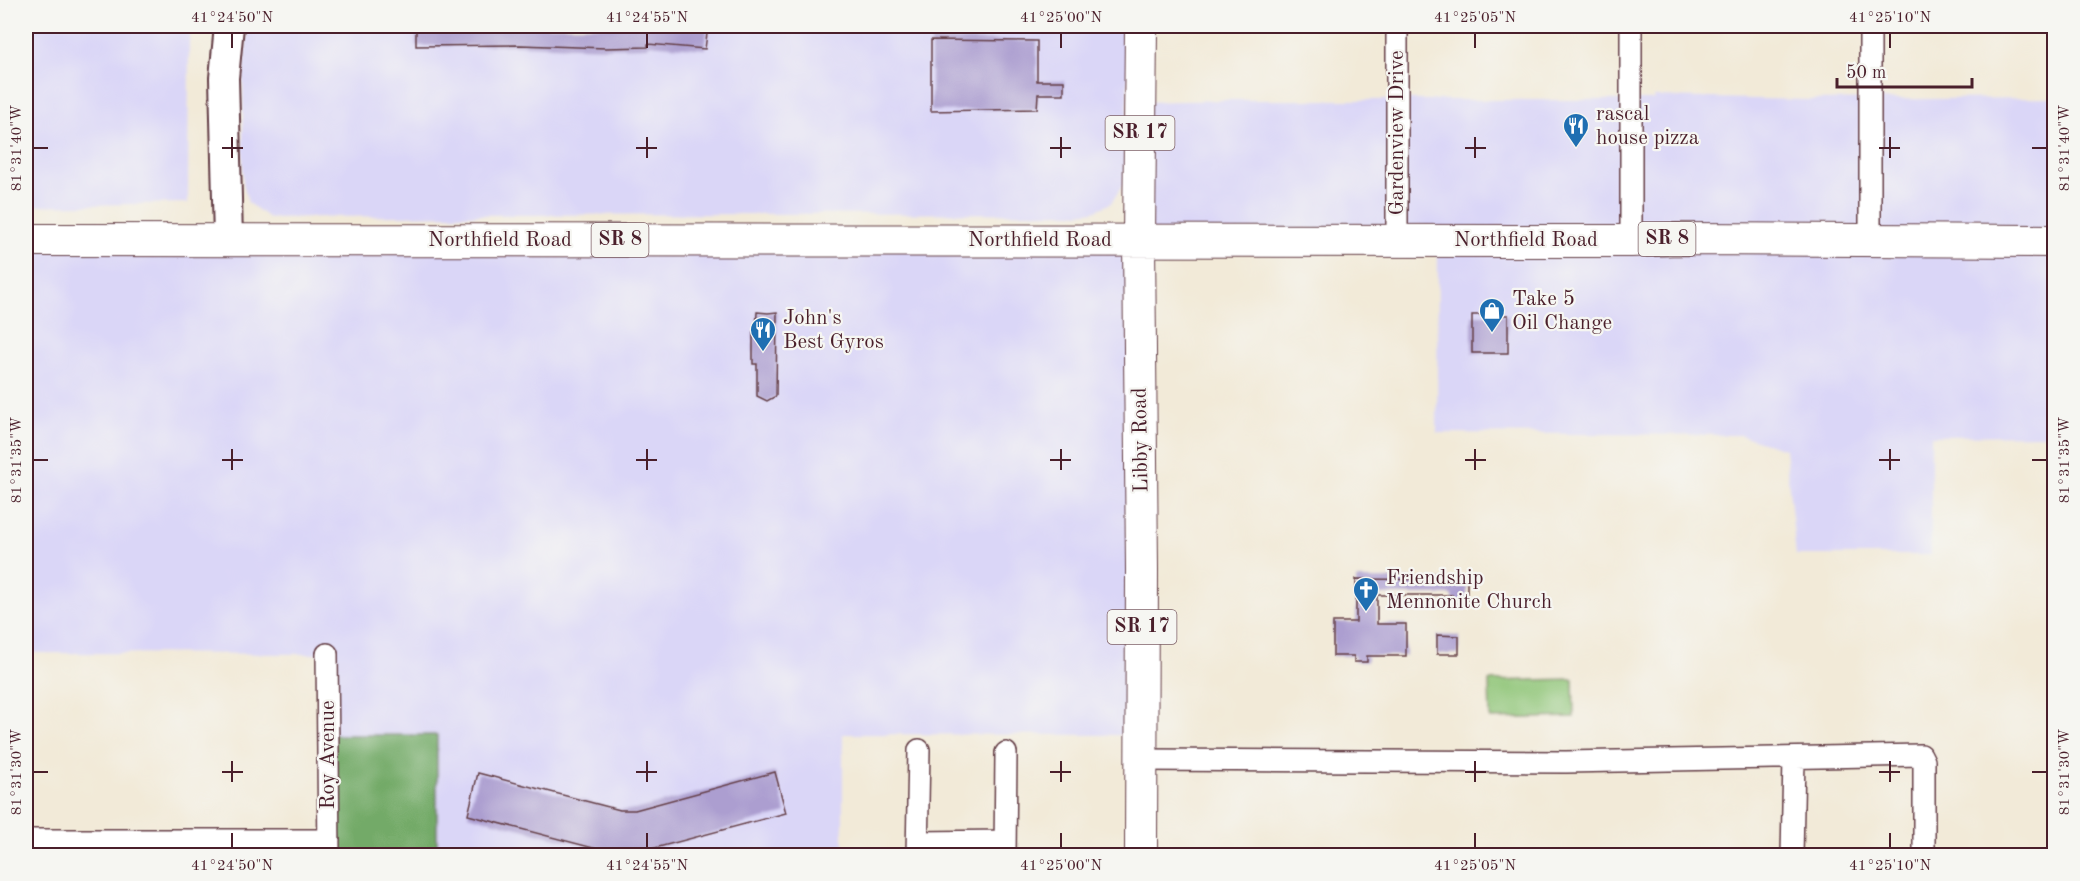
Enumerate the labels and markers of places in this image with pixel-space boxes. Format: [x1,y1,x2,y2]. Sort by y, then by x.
place label: rascal house pizza [1596,104,1699,149]
restaurant icon: rascal house pizza [1561,111,1591,149]
place label: Take 5 Oil Change [1512,289,1612,334]
shop icon: Take 5 Oil Change [1477,296,1507,334]
place label: John's Best Gyros [783,308,884,353]
restaurant icon: John's Best Gyros [748,315,778,353]
place label: Friendship Mennonite Church [1386,568,1552,613]
church icon: Friendship Mennonite Church [1351,575,1381,613]

